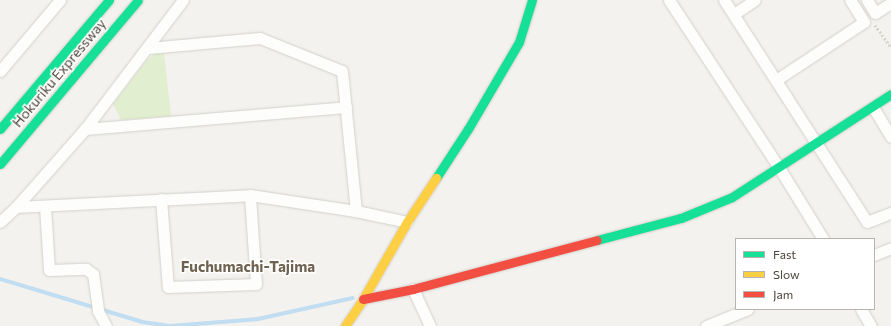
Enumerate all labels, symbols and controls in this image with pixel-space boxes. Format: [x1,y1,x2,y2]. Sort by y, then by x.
street label: Hokuriku Expressway [9,15,109,131]
legend [735,238,875,310]
text: Fast [773,247,796,261]
district label: Fuchumachi-Tajima [181,258,315,276]
text: Slow [773,267,800,281]
text: Jam [773,287,793,301]

